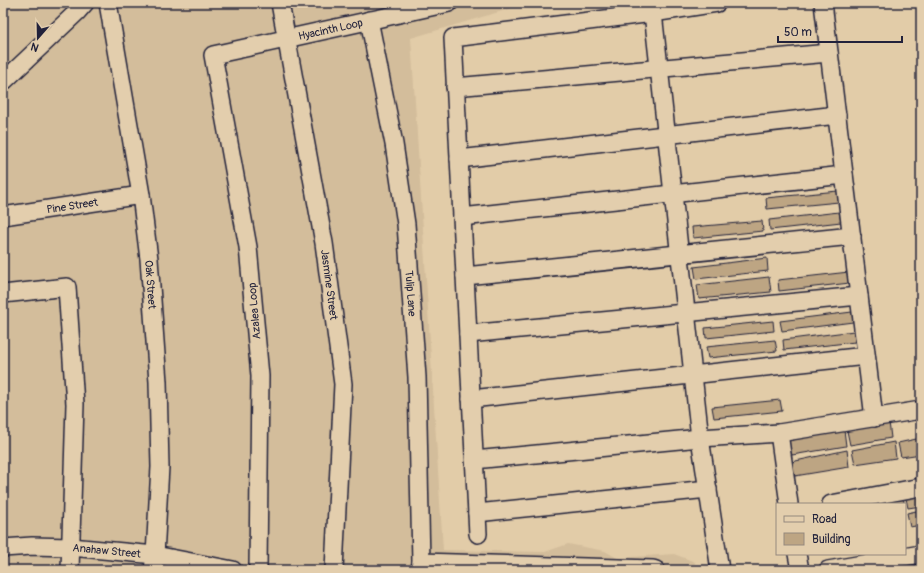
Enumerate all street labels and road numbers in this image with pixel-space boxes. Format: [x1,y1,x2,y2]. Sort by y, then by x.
street label: Hyacinth Loop [297,16,364,43]
street label: Pine Street [46,196,99,216]
street label: Jasmine Street [318,249,340,321]
street label: Oak Street [142,260,159,310]
street label: Tulip Lane [402,270,419,318]
street label: Azalea Loop [246,282,263,340]
street label: Anahaw Street [72,541,142,561]

